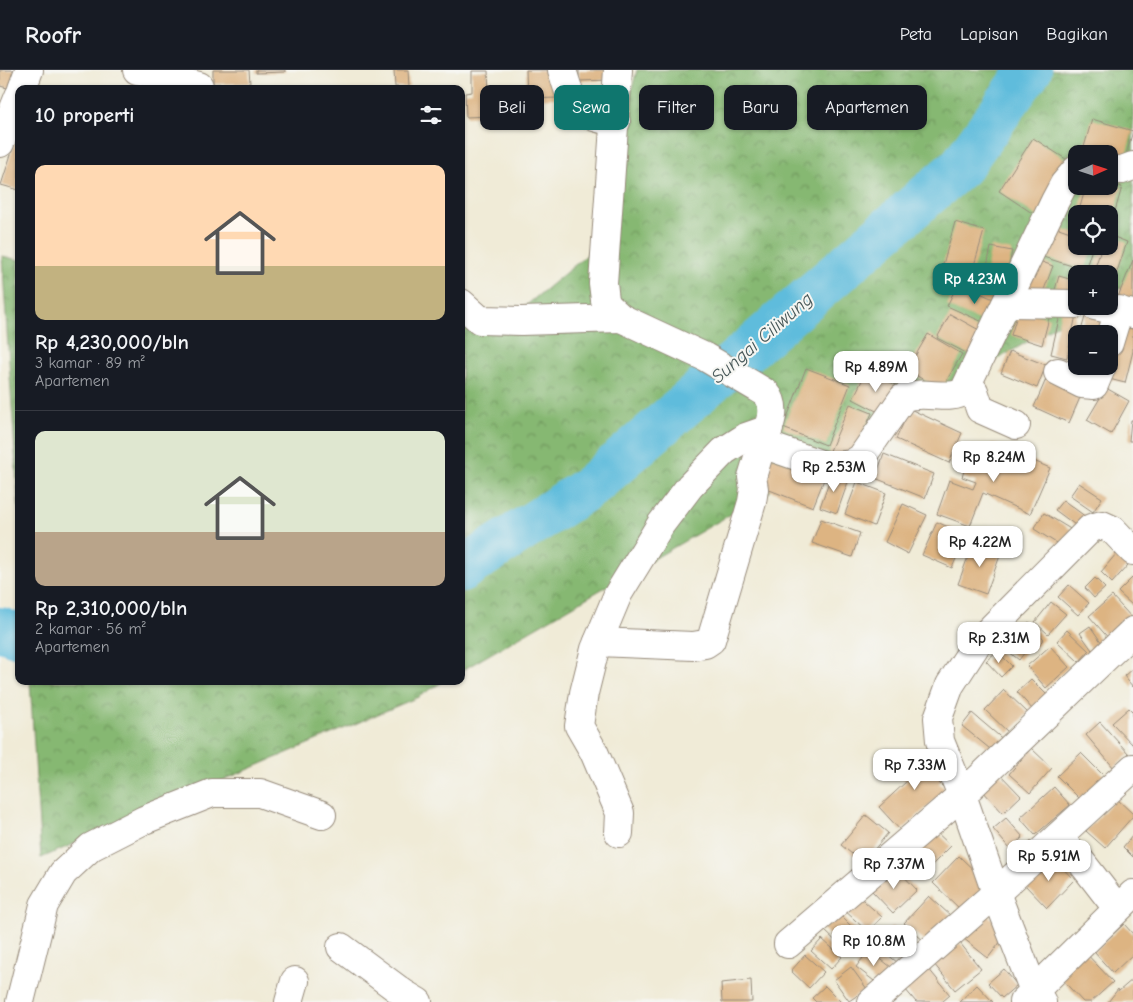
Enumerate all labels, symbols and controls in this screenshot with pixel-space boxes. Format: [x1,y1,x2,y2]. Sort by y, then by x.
text: Roofr [25,21,81,49]
text: Peta [900,24,932,45]
text: Lapisan [960,24,1018,45]
text: Bagikan [1046,24,1108,45]
chip: Beli [480,85,544,130]
chip: Sewa [554,85,629,130]
chip: Filter [639,85,714,130]
chip: Baru [724,85,797,130]
chip: Apartemen [807,85,927,130]
icon: filters [417,101,445,129]
text: 10 properti [35,103,134,127]
north arrow [1068,145,1118,195]
map controls [1068,145,1118,375]
icon: home [195,198,285,288]
button: locate [1068,205,1118,255]
pin: Rp 4.23M [923,262,1027,305]
button: + [1068,265,1118,315]
text: Rp 4.23M [944,270,1006,288]
water label: Sungai Ciliwung [707,288,817,388]
button: − [1068,325,1118,375]
text: Rp 4,230,000/bln [35,330,189,354]
pin: Rp 4.89M [824,350,928,393]
text: 3 kamar · 89 m² [35,354,145,372]
text: Rp 4.89M [844,358,908,376]
text: Apartemen [35,372,110,390]
pin: Rp 8.24M [942,440,1046,483]
text: Rp 8.24M [963,448,1025,466]
pin: Rp 2.53M [782,450,886,493]
text: Rp 2.53M [802,458,866,476]
icon: home [195,463,285,553]
pin: Rp 4.22M [928,526,1032,568]
text: Rp 4.22M [949,533,1011,551]
text: Rp 2,310,000/bln [35,596,187,620]
text: 2 kamar · 56 m² [35,620,146,638]
pin: Rp 2.31M [947,622,1051,664]
text: Rp 2.31M [968,629,1030,647]
text: Apartemen [35,638,110,656]
pin: Rp 7.33M [863,748,967,791]
text: Rp 7.33M [884,756,946,774]
pin: Rp 5.91M [997,840,1101,882]
text: Rp 5.91M [1018,847,1080,865]
pin: Rp 7.37M [842,848,946,890]
text: Rp 7.37M [863,855,925,873]
pin: Rp 10.8M [822,924,926,967]
text: Rp 10.8M [843,932,905,950]

